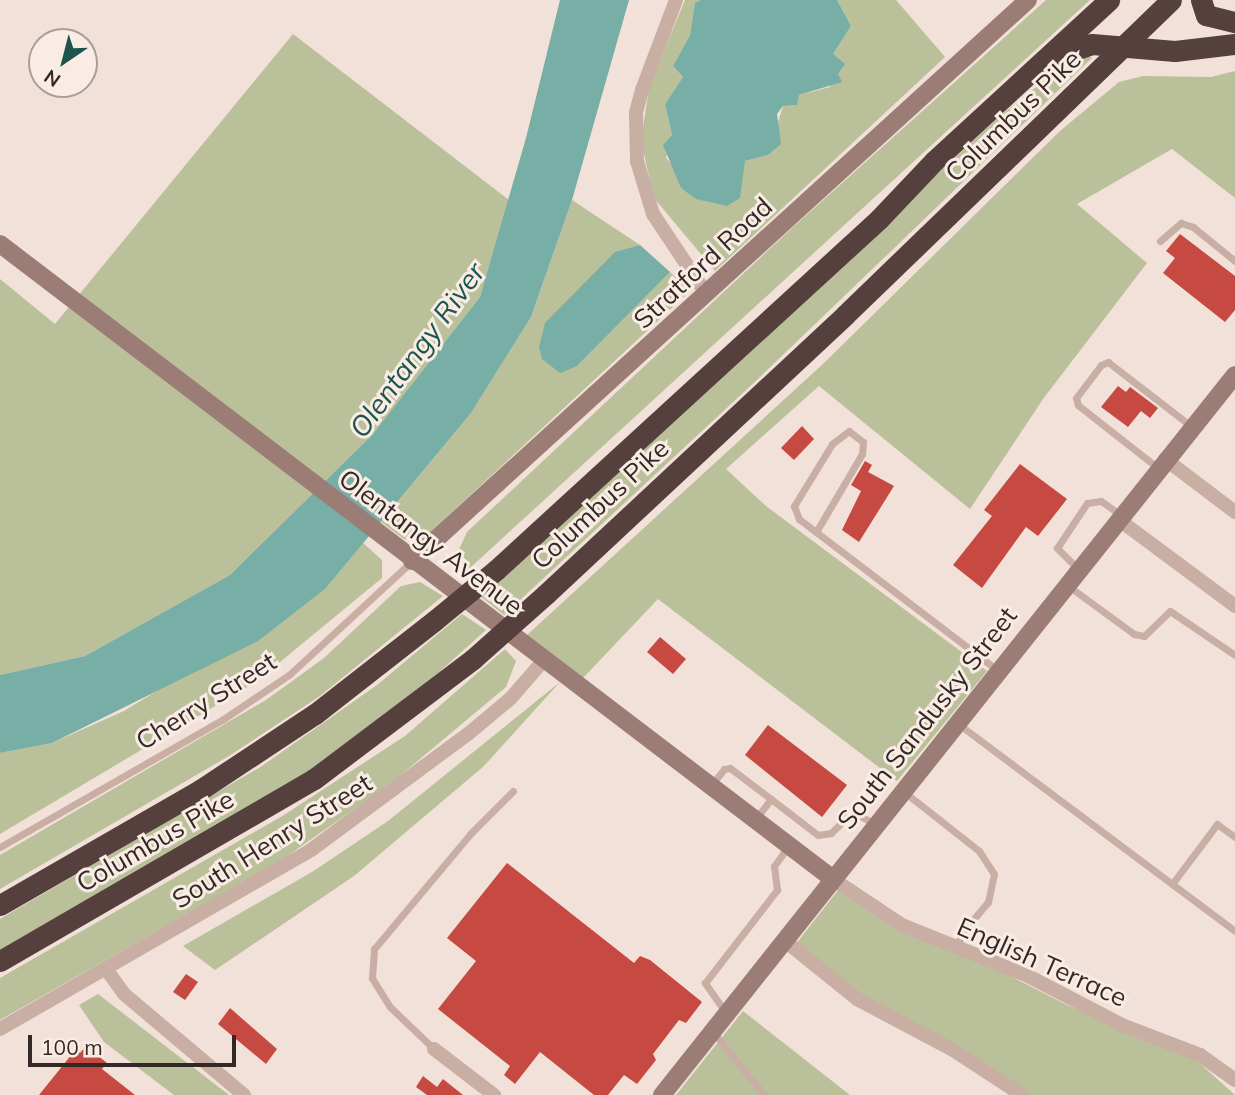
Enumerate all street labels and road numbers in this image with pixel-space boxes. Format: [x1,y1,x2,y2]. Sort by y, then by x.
street label: Columbus Pike [939,44,1087,188]
street label: Stratford Road [627,191,779,335]
street label: Columbus Pike [525,432,675,576]
street label: Olentangy Avenue [333,463,529,621]
street label: South Sandusky Street [831,601,1023,835]
street label: Cherry Street [130,646,282,756]
street label: South Henry Street [167,767,377,915]
street label: Columbus Pike [71,783,239,899]
street label: English Terrace [952,911,1132,1013]

